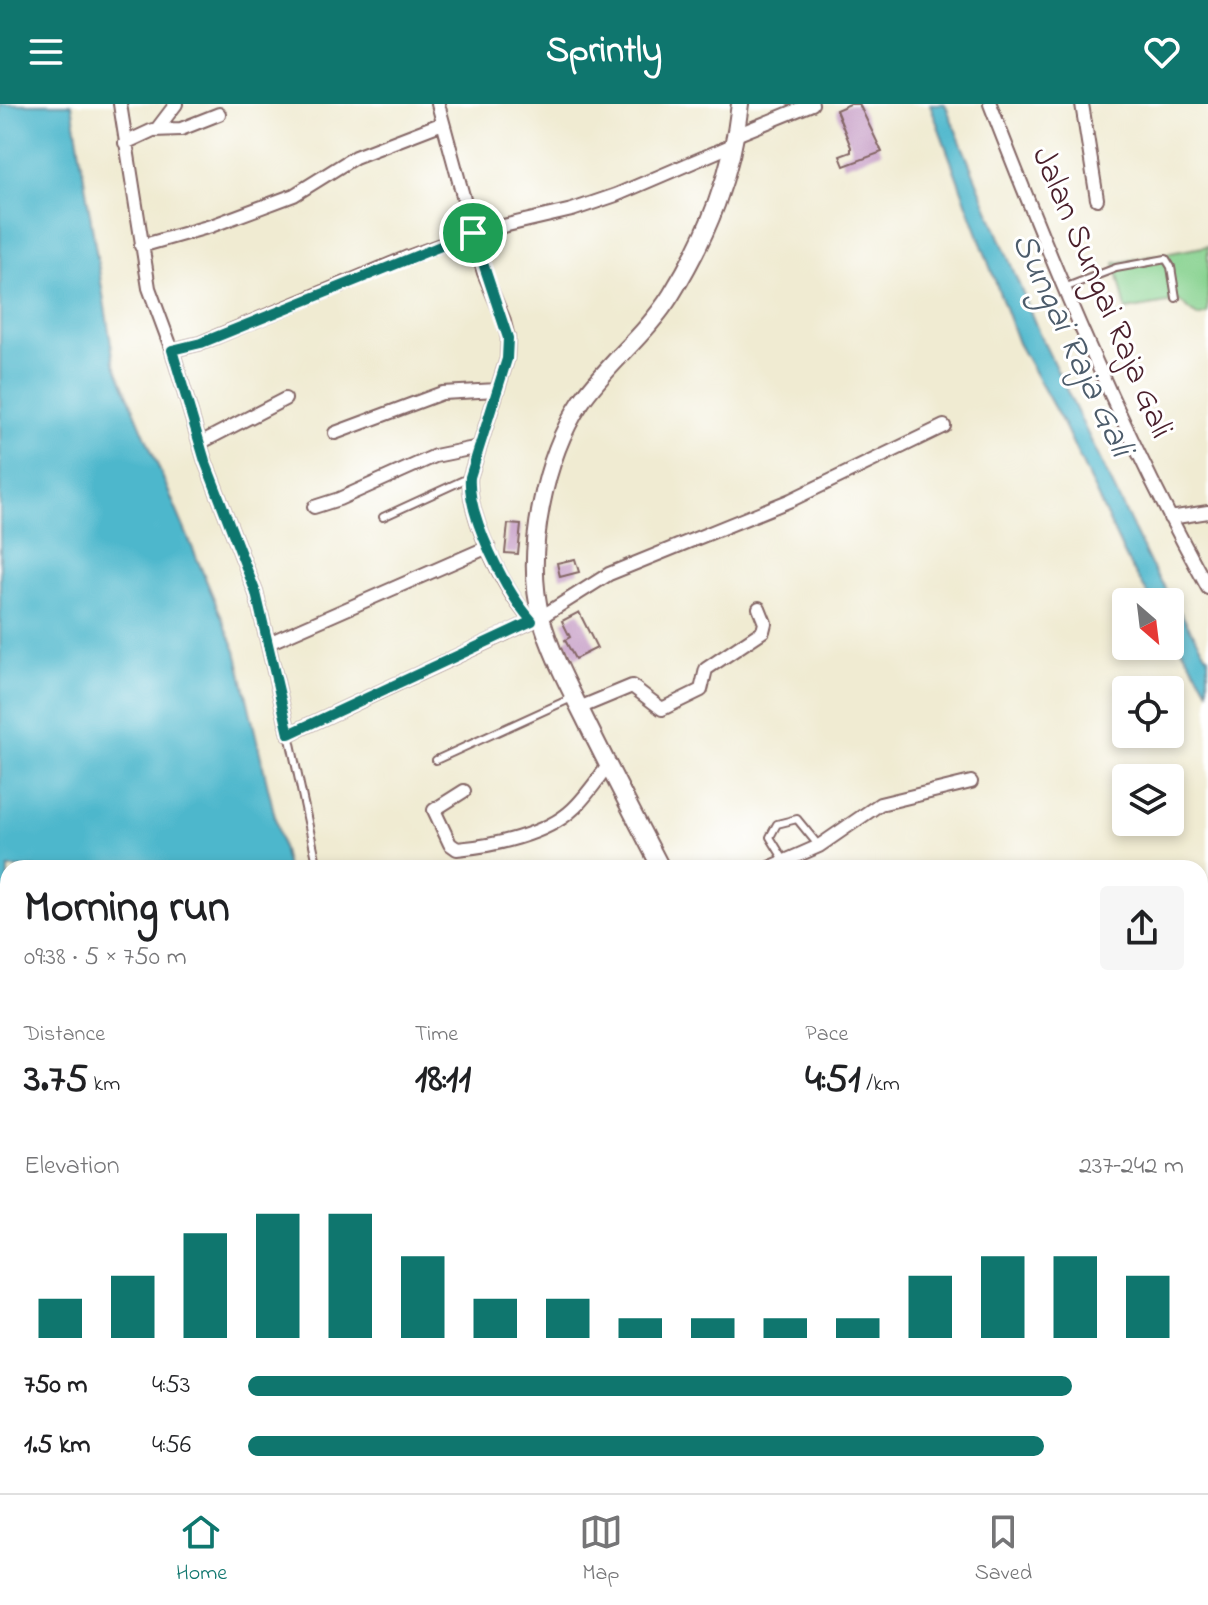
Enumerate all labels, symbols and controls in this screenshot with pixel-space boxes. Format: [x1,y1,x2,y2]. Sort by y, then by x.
text: Sprintly [546,26,662,79]
icon: menu [24,30,68,74]
icon: heart [1140,30,1184,74]
street label: Jalan Sungai Raja Gali [1021,141,1181,445]
pin [439,199,507,267]
icon: arrive [451,211,495,255]
water label: Sungai Raja Gali [1000,226,1142,464]
north arrow [1112,588,1184,660]
map controls [1112,588,1184,836]
button: locate [1112,676,1184,748]
button: layers [1112,764,1184,836]
text: Morning run [24,877,230,941]
button: share [1100,886,1184,970]
text: 09:38 · 5 × 750 m [24,939,187,977]
text: Distance [24,1019,105,1051]
text: Time [415,1019,458,1051]
text: Pace [805,1019,848,1051]
text: 3.75 [24,1051,88,1110]
text: 18:11 [415,1051,471,1110]
text: 4:51 [805,1051,861,1110]
text: km [88,1069,120,1101]
text: /km [861,1069,900,1101]
text: Elevation [24,1148,120,1186]
text: 237–242 m [1079,1148,1184,1186]
text: 750 m [24,1367,88,1405]
text: 4:53 [152,1367,191,1405]
text: 1.5 km [24,1427,91,1465]
text: 4:56 [152,1427,191,1465]
tab: Home [176,1510,227,1590]
tab: Map [579,1510,623,1590]
tab: Saved [975,1510,1032,1590]

